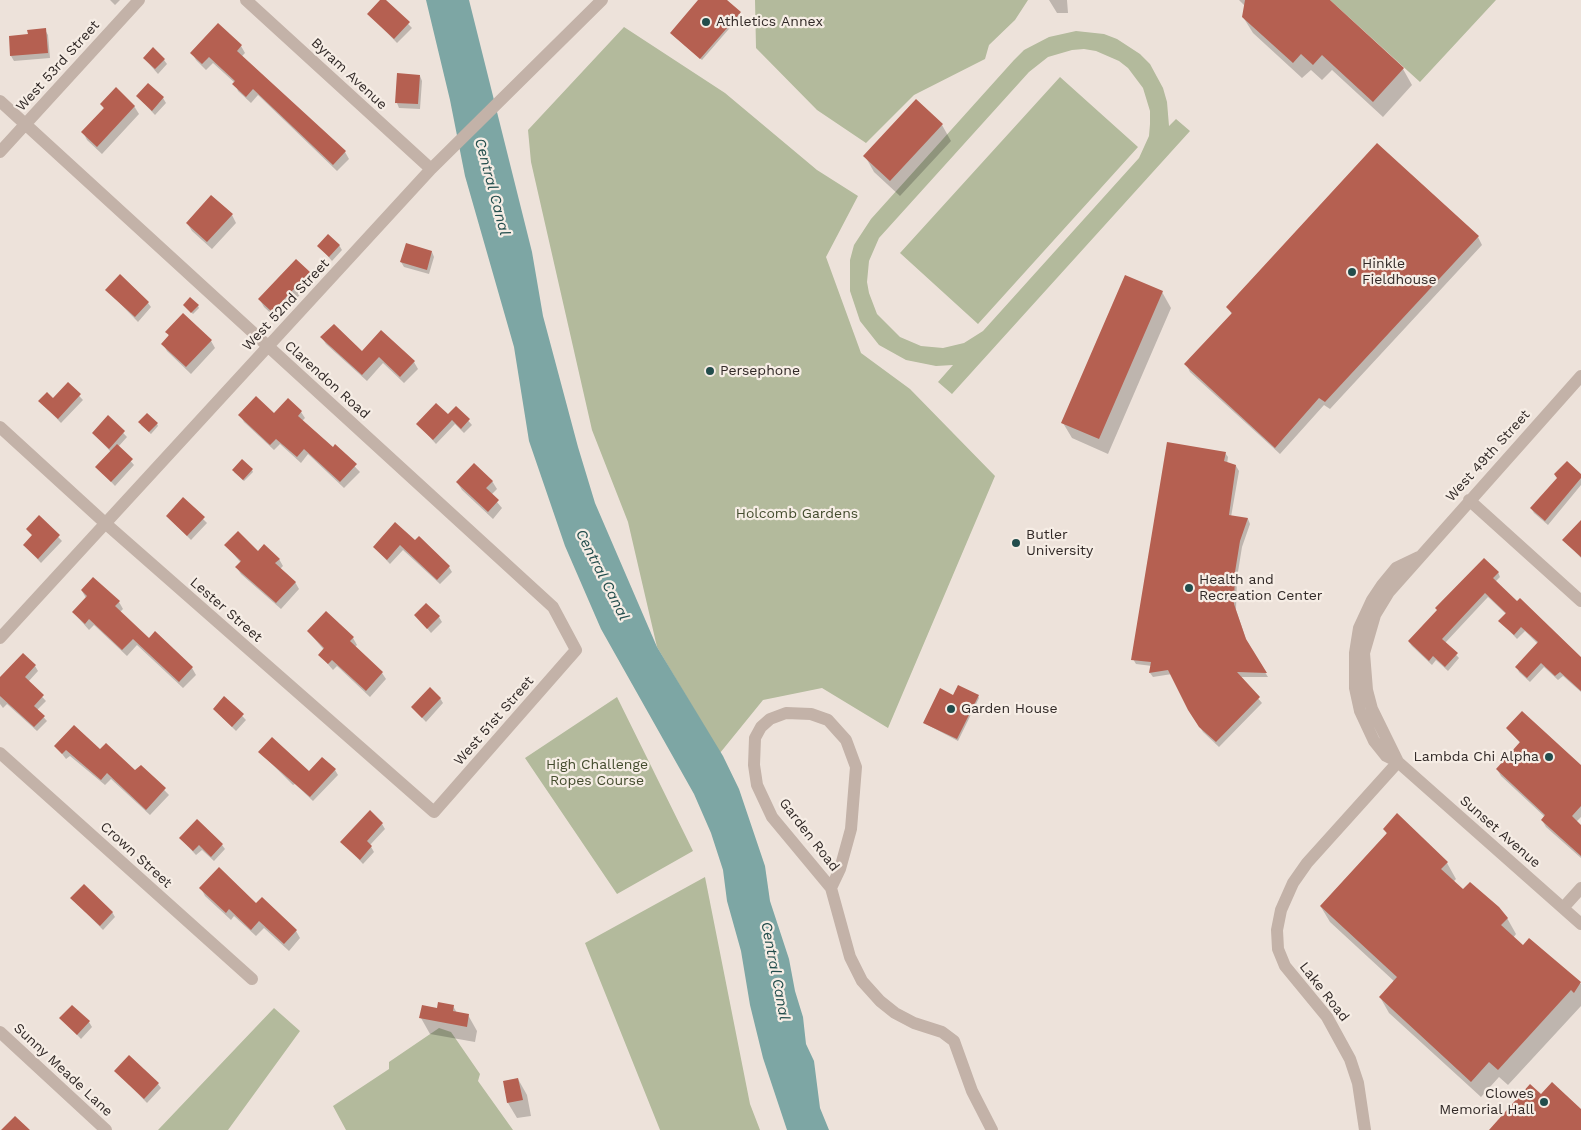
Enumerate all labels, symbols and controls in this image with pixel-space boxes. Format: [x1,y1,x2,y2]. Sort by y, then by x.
place label: Athletics Annex [716,14,823,30]
marker: Athletics Annex [700,16,712,28]
street label: West 53rd Street [13,17,103,115]
street label: Byram Avenue [308,35,390,113]
water label: Central Canal [470,136,514,238]
street label: West 52nd Street [239,255,333,355]
place label: Hinkle Fieldhouse [1362,256,1437,288]
marker: Hinkle Fieldhouse [1346,266,1358,278]
street label: Clarendon Road [281,337,373,423]
place label: Persephone [720,363,800,379]
marker: Persephone [704,365,716,377]
street label: West 49th Street [1442,407,1534,505]
park label: Holcomb Gardens [736,506,858,522]
water label: Central Canal [571,526,633,624]
place label: Butler University [1026,527,1093,560]
marker: Butler University [1010,537,1022,549]
place label: Health and Recreation Center [1199,572,1323,604]
street label: Lester Street [186,574,266,646]
marker: Health and Recreation Center [1183,582,1195,594]
street label: West 51st Street [451,673,537,769]
place label: Garden House [961,701,1058,717]
marker: Garden House [945,703,957,715]
place label: Lambda Chi Alpha [1413,749,1539,765]
marker: Lambda Chi Alpha [1543,751,1555,763]
park label: High Challenge Ropes Course [546,757,648,790]
street label: Sunset Avenue [1456,792,1544,872]
street label: Garden Road [775,795,843,875]
street label: Crown Street [97,818,175,892]
water label: Central Canal [757,920,793,1022]
street label: Lake Road [1296,959,1352,1025]
street label: Sunny Meade Lane [10,1020,116,1120]
place label: Clowes Memorial Hall [1439,1086,1534,1118]
marker: Clowes Memorial Hall [1538,1096,1550,1108]

